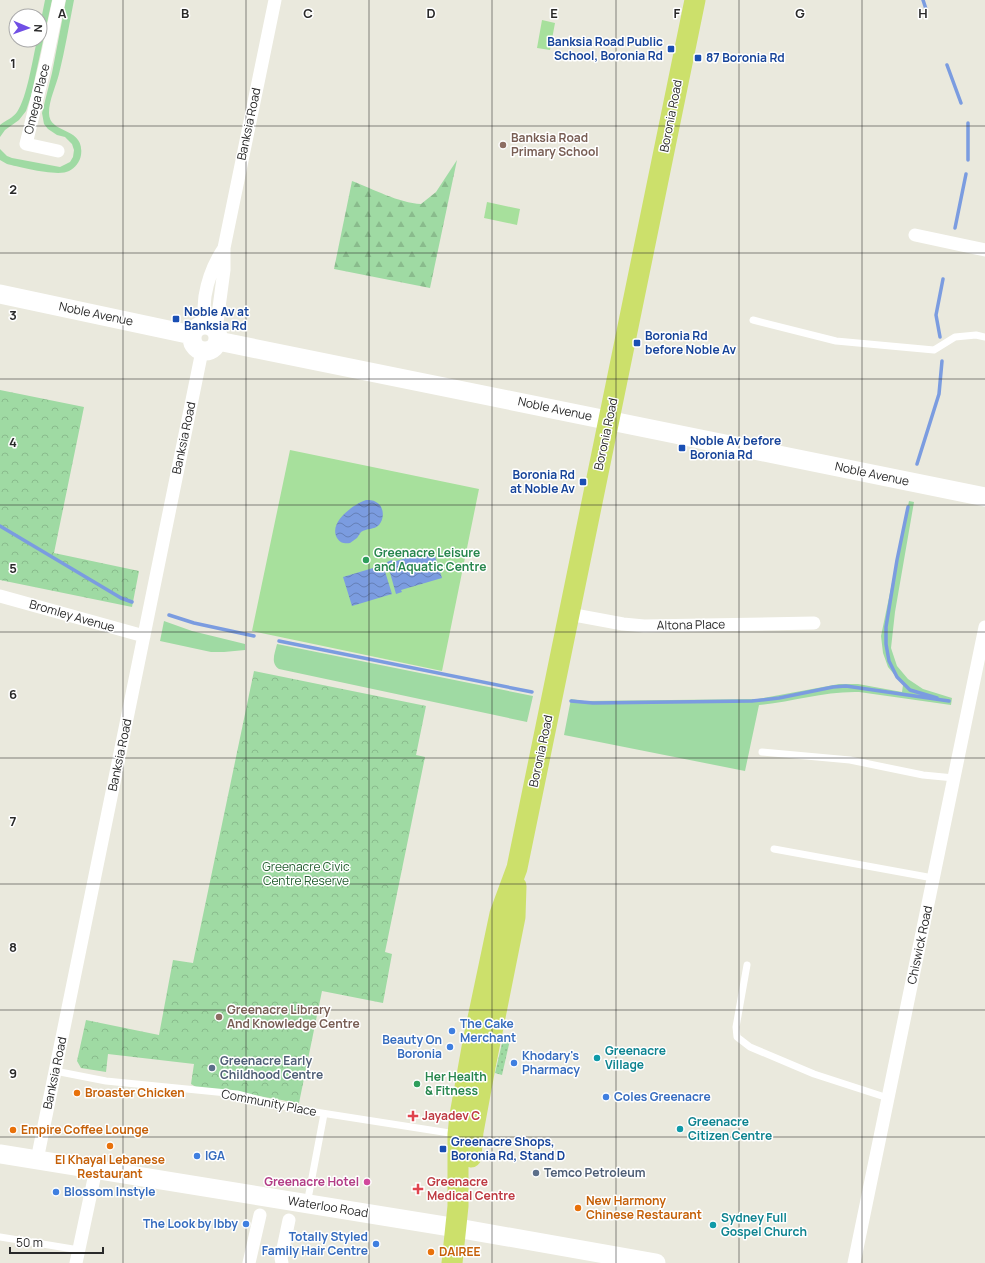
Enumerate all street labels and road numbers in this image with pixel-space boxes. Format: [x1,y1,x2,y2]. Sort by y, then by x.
street label: Omega Place [20,62,53,136]
street label: Boronia Road [655,78,686,153]
street label: Banksia Road [233,86,264,162]
street label: Noble Avenue [57,297,135,330]
street label: Noble Avenue [516,392,594,425]
street label: Boronia Road [590,396,621,471]
street label: Banksia Road [168,400,199,476]
street label: Noble Avenue [833,457,911,490]
street label: Bromley Avenue [27,595,117,636]
street label: Altona Place [657,615,725,634]
street label: Boronia Road [525,713,556,788]
street label: Banksia Road [104,717,135,793]
street label: Chiswick Road [903,904,936,986]
street label: Banksia Road [39,1035,70,1111]
street label: Community Place [220,1085,318,1120]
street label: Waterloo Road [287,1192,369,1221]

